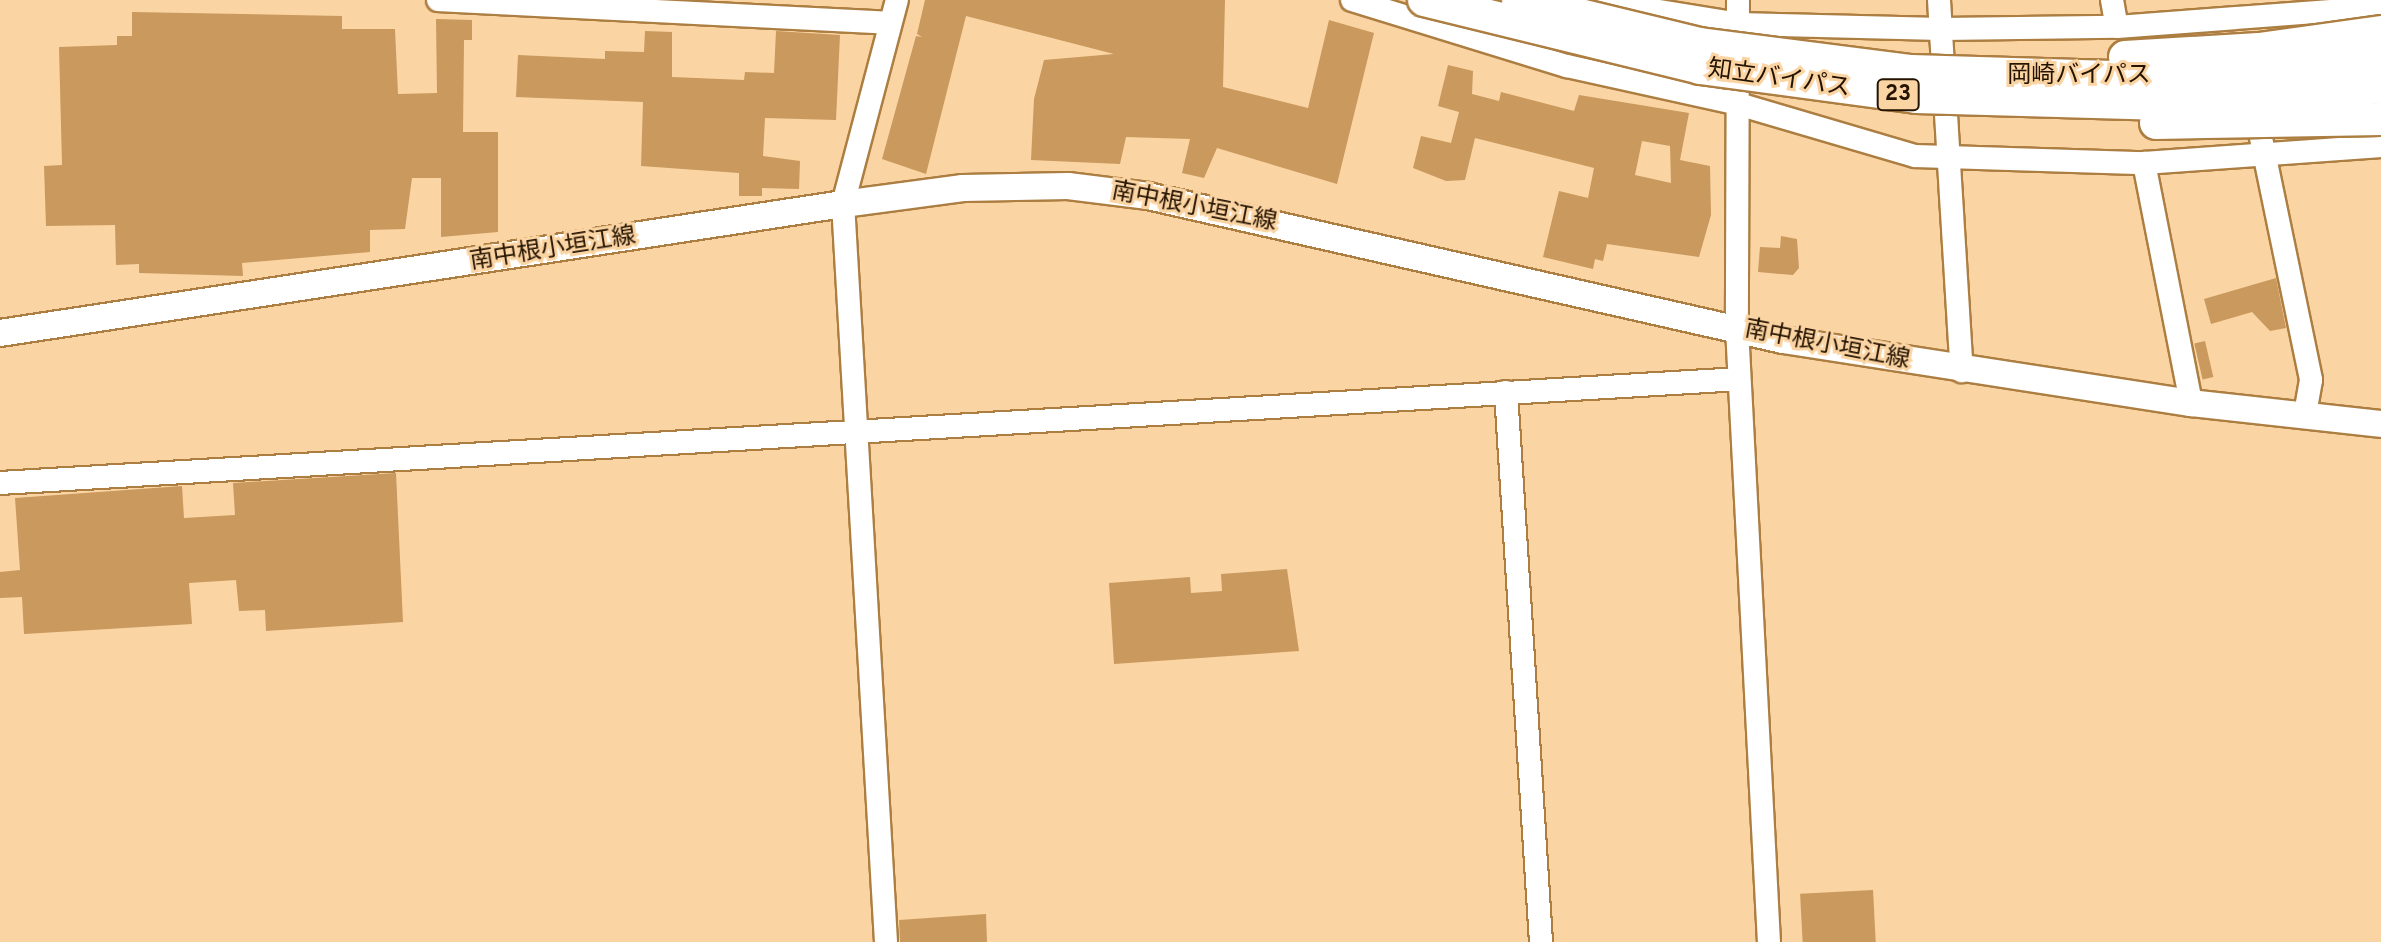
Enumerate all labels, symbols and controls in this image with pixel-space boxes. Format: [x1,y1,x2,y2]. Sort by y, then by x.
street label: 知立バイパス [1706,56,1852,104]
street label: 岡崎バイパス [2007,63,2151,91]
road number: 23 [1876,77,1920,113]
street label: 南中根小垣江線 [1109,178,1279,238]
street label: 南中根小垣江線 [468,223,638,277]
street label: 南中根小垣江線 [1742,316,1912,376]

